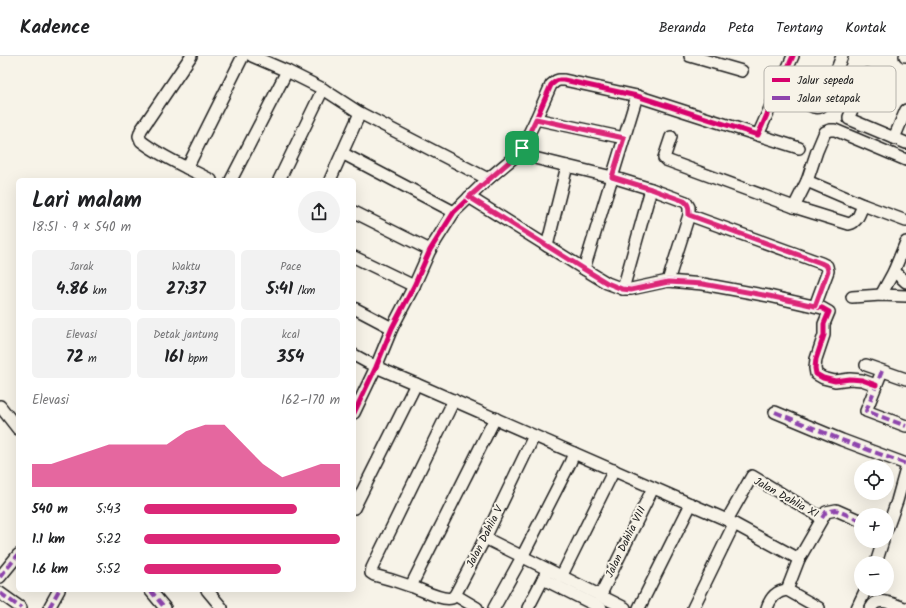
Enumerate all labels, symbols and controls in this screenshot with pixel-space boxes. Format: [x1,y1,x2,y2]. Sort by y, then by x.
text: Kadence [20,13,90,43]
text: Beranda [659,17,706,39]
text: Peta [728,17,754,39]
text: Tentang [776,17,823,39]
text: Kontak [845,17,886,39]
legend [764,66,896,112]
text: Jalur sepeda [797,72,854,90]
text: Jalan setapak [797,90,861,108]
pin [505,131,539,165]
icon: arrive [511,137,533,159]
text: Lari malam [32,184,142,219]
button: share [298,191,340,233]
text: 18:51 · 9 × 540 m [32,217,131,238]
text: Jarak [69,258,93,276]
text: Waktu [172,258,200,276]
text: Pace [280,258,301,276]
text: 4.86 [56,276,88,303]
text: 27:37 [166,276,206,303]
text: 5:41 [266,276,293,303]
text: km [88,282,107,300]
text: /km [293,282,315,300]
text: Elevasi [66,326,97,344]
text: Detak jantung [153,326,219,344]
text: kcal [282,326,300,344]
text: 72 [66,344,84,371]
text: 161 [164,344,184,371]
text: 354 [277,344,304,371]
text: m [84,350,97,368]
text: bpm [184,350,208,368]
text: Elevasi [32,390,69,411]
text: 162–170 m [281,390,340,411]
map controls [854,460,894,596]
button: locate [854,460,894,500]
street label: Jalan Dahlia XI [750,473,822,523]
text: 540 m [32,499,68,520]
text: 5:43 [96,499,121,520]
street label: Jalan Dahlia V [462,502,509,571]
street label: Jalan Dahlia VIII [601,503,651,581]
button: + [854,508,894,548]
text: 1.1 km [32,529,65,550]
text: 5:22 [96,529,121,550]
button: − [854,556,894,596]
text: 1.6 km [32,559,68,580]
text: 5:52 [96,559,121,580]

